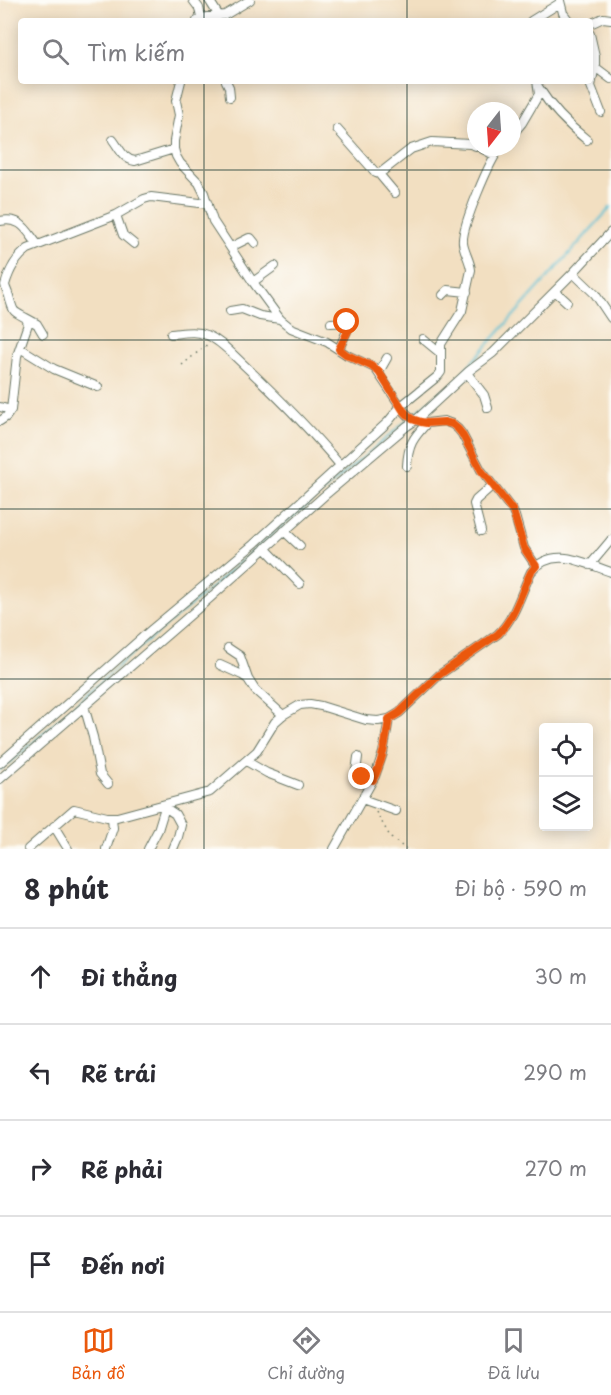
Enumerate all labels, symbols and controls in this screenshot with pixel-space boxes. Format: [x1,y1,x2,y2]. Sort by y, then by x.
search box [18,18,593,84]
icon: search [39,35,72,68]
text: Tìm kiếm [87,35,185,68]
north arrow [467,102,521,156]
route start [333,308,359,334]
map controls [539,723,593,831]
button: locate [539,723,593,777]
route end [348,763,374,789]
button: layers [539,777,593,831]
text: 8 phút [24,869,109,908]
text: Đi bộ · 590 m [454,873,587,903]
icon: ahead [24,960,57,993]
text: Đi thẳng [81,960,177,993]
text: 30 m [534,961,587,991]
icon: left [24,1056,57,1089]
text: Rẽ trái [81,1056,156,1089]
text: 290 m [523,1057,587,1087]
icon: right [24,1152,57,1185]
text: Rẽ phải [81,1152,163,1185]
text: 270 m [524,1153,587,1183]
icon: arrive [24,1248,57,1281]
text: Đến nơi [81,1248,165,1281]
tab: Bản đồ [71,1324,125,1384]
tab: Chỉ đường [267,1324,345,1384]
tab: Đã lưu [487,1324,540,1384]

